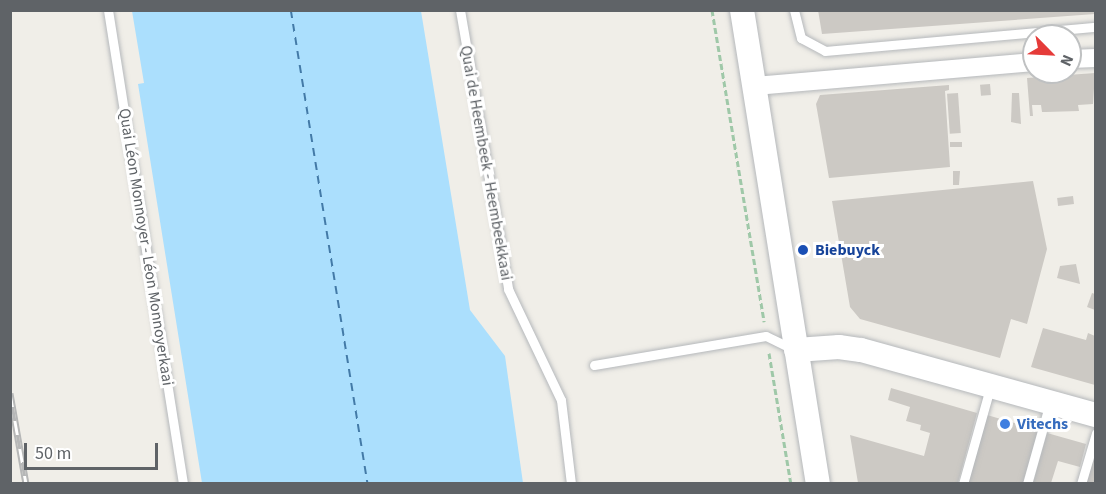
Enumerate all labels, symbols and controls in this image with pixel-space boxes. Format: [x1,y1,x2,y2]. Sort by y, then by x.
north arrow [1022,24,1082,84]
street label: Quai de Heembeek - Heembeekkaai [456,44,516,282]
text: N [1054,51,1079,70]
street label: Quai Léon Monnoyer - Léon Monnoyerkaai [115,107,177,387]
place label: Biebuyck [815,240,880,260]
marker: Biebuyck [796,243,810,257]
place label: Vitechs [1017,414,1068,434]
marker: Vitechs [998,417,1012,431]
scale bar [27,431,160,469]
text: 50 m [35,441,71,466]

